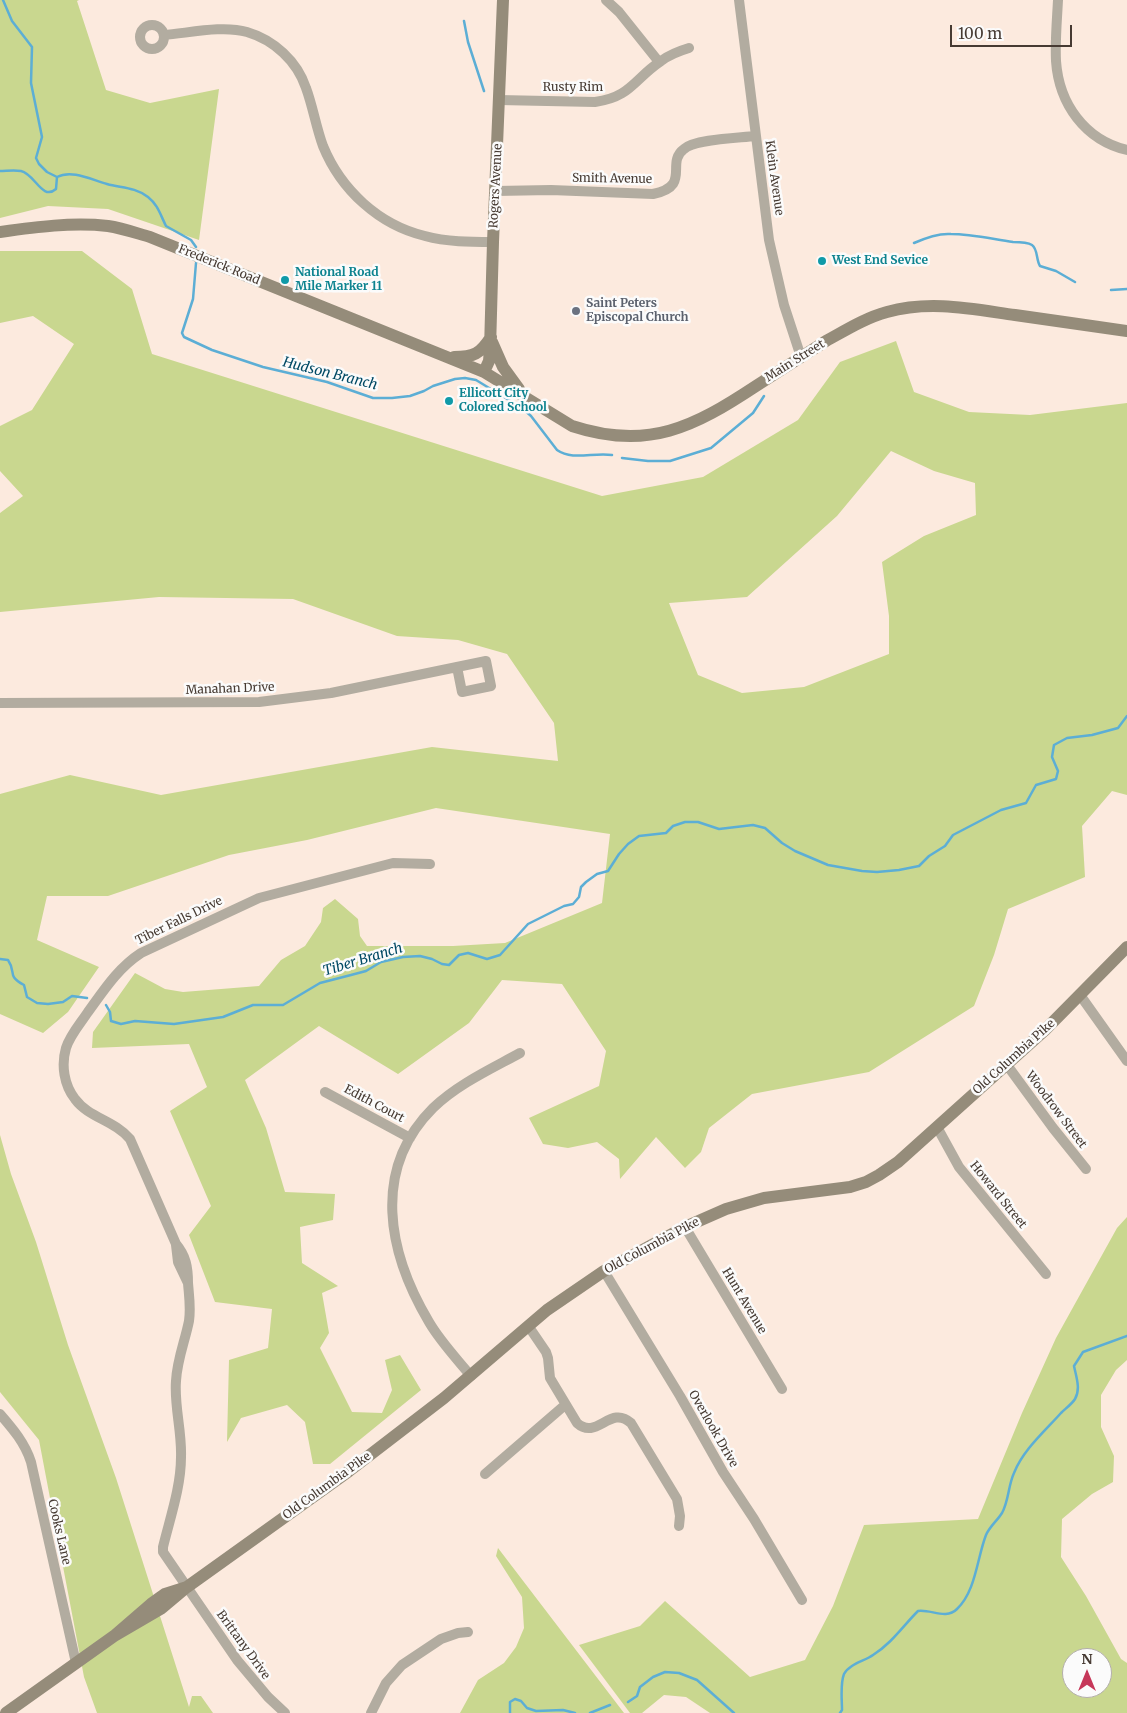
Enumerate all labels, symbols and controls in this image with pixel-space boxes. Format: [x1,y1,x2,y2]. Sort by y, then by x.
scale bar [952,15,1074,47]
text: 100 m [958,24,1002,43]
street label: Rusty Rim [543,81,603,95]
street label: Klein Avenue [762,140,786,216]
street label: Rogers Avenue [487,143,505,229]
street label: Smith Avenue [572,171,652,187]
street label: Frederick Road [176,242,262,288]
place label: West End Sevice [832,254,928,268]
marker: West End Sevice [816,255,828,267]
place label: National Road Mile Marker 11 [295,266,382,294]
marker: National Road Mile Marker 11 [279,274,291,286]
place label: Saint Peters Episcopal Church [586,297,689,325]
marker: Saint Peters Episcopal Church [570,305,582,317]
street label: Main Street [763,337,827,385]
water label: Hudson Branch [281,354,379,394]
place label: Ellicott City Colored School [459,387,547,415]
marker: Ellicott City Colored School [443,395,455,407]
street label: Manahan Drive [185,680,275,698]
street label: Tiber Falls Drive [133,894,225,948]
water label: Tiber Branch [321,940,405,980]
street label: Old Columbia Pike [970,1016,1058,1098]
street label: Woodrow Street [1022,1069,1090,1151]
street label: Edith Court [341,1082,407,1126]
street label: Howard Street [966,1158,1030,1232]
street label: Old Columbia Pike [602,1215,702,1277]
street label: Hunt Avenue [719,1265,769,1337]
street label: Overlook Drive [685,1388,741,1470]
street label: Old Columbia Pike [280,1449,374,1523]
street label: Cooks Lane [44,1498,74,1566]
street label: Brittany Drive [213,1608,273,1682]
north arrow [1062,1648,1112,1698]
text: N [1081,1650,1093,1668]

